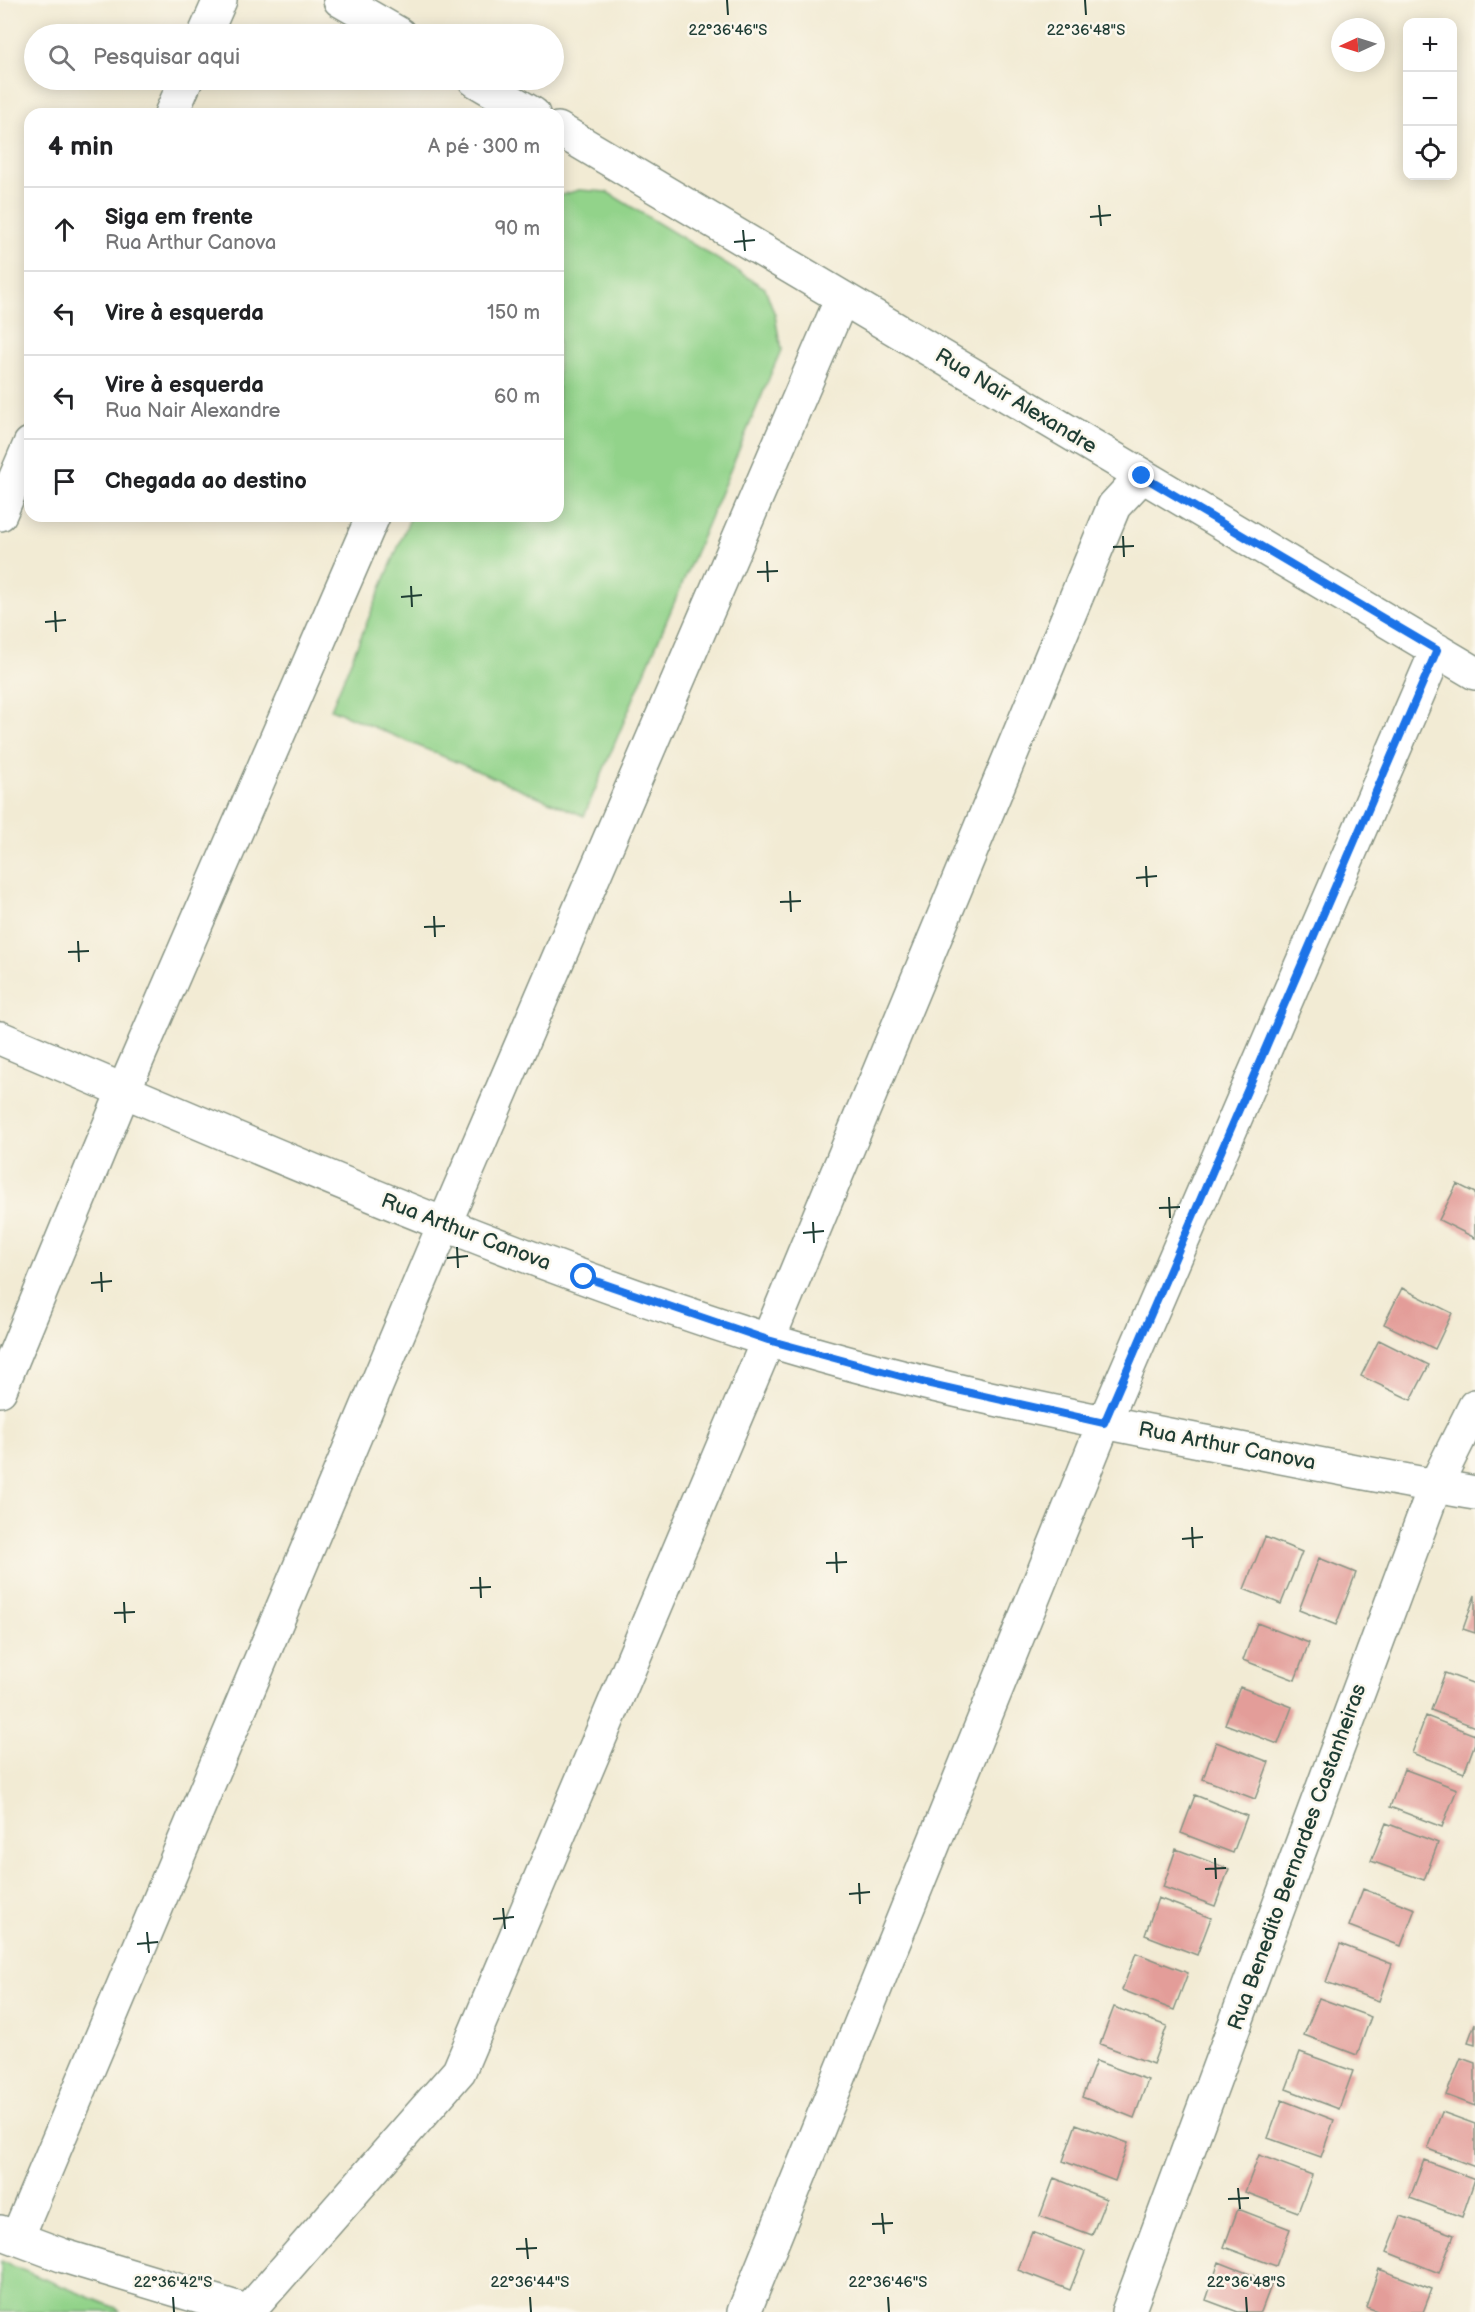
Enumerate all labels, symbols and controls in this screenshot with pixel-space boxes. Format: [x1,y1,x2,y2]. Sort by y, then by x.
north arrow [1331,18,1385,72]
map controls [1403,18,1457,180]
button: + [1403,18,1457,72]
text: 22°36'46"S [689,21,767,40]
text: 22°36'48"S [1047,21,1125,40]
search box [24,24,564,90]
icon: search [45,41,78,74]
text: Pesquisar aqui [93,44,240,71]
button: − [1403,72,1457,126]
button: locate [1403,126,1457,180]
text: 4 min [48,132,113,163]
text: A pé · 300 m [428,135,540,159]
text: Siga em frente [105,204,253,231]
icon: ahead [48,213,81,246]
text: 90 m [495,217,540,241]
text: Rua Arthur Canova [105,231,276,255]
icon: left [48,297,81,330]
text: Vire à esquerda [105,300,264,327]
text: 150 m [487,301,540,325]
street label: Rua Nair Alexandre [931,343,1101,459]
text: Vire à esquerda [105,372,264,399]
icon: left [48,381,81,414]
text: 60 m [494,385,540,409]
text: Rua Nair Alexandre [105,399,280,423]
route end [1128,462,1154,488]
icon: arrive [48,465,81,498]
text: Chegada ao destino [105,468,307,495]
street label: Rua Arthur Canova [378,1188,554,1276]
route start [570,1263,596,1289]
street label: Rua Arthur Canova [1136,1417,1318,1475]
street label: Rua Benedito Bernardes Castanheiras [1223,1680,1371,2034]
text: 22°36'42"S [134,2273,212,2292]
text: 22°36'44"S [491,2273,569,2292]
text: 22°36'46"S [849,2273,927,2292]
text: 22°36'48"S [1207,2273,1285,2292]

